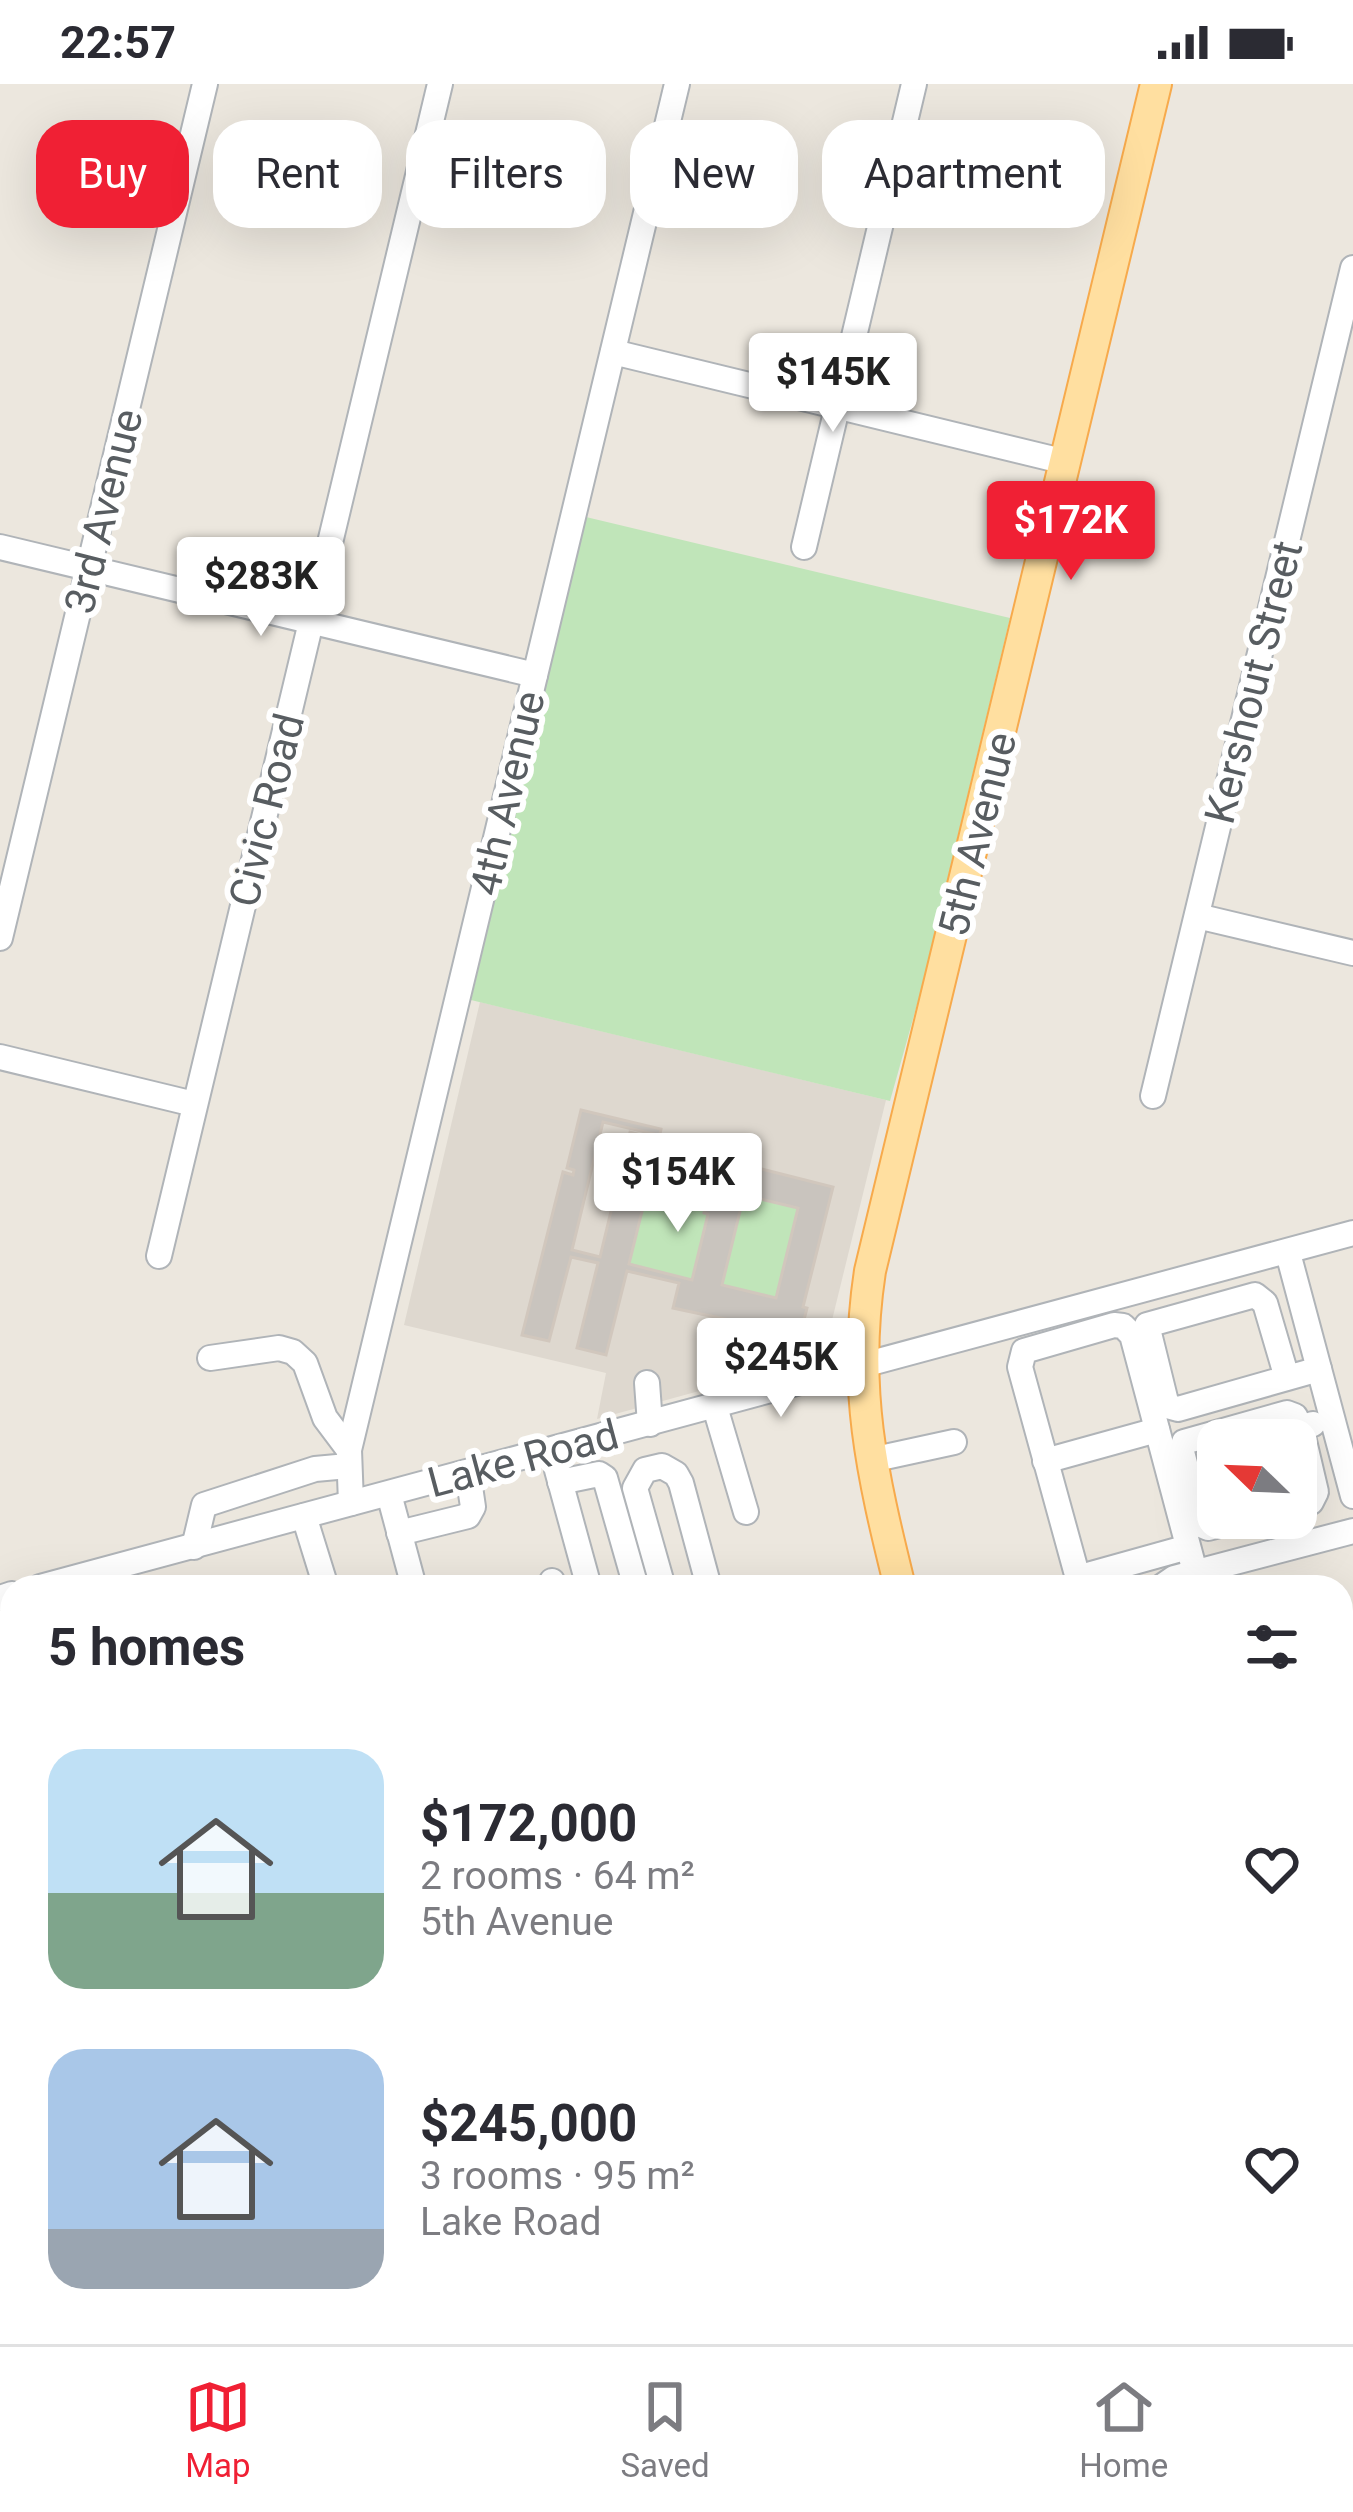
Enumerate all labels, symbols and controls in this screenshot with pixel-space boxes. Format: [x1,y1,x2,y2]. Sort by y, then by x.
text: 22:57 [60,16,176,69]
chip: Buy [36,120,189,228]
chip: Rent [213,120,382,228]
chip: Filters [406,120,606,228]
chip: New [630,120,798,228]
chip: Apartment [822,120,1105,228]
pin: $145K [749,333,917,435]
text: $145K [776,349,890,395]
street label: 3rd Avenue [54,404,153,618]
pin: $172K [987,481,1155,583]
text: $172K [1014,497,1128,543]
street label: Kershout Street [1195,536,1312,828]
pin: $283K [177,537,345,639]
text: $283K [204,553,318,599]
street label: 4th Avenue [460,686,555,900]
street label: Civic Road [219,709,314,912]
street label: 5th Avenue [929,727,1026,941]
pin: $154K [594,1133,762,1235]
text: $154K [621,1149,735,1195]
pin: $245K [697,1318,865,1420]
text: $245K [724,1334,838,1380]
street label: Lake Road [422,1410,624,1507]
north arrow [1197,1419,1317,1539]
map controls [1197,1419,1317,1539]
icon: filters [1239,1614,1305,1680]
text: 5 homes [48,1618,245,1677]
text: $172,000 [420,1794,637,1853]
icon: home [144,1797,288,1941]
icon: heart [1239,1836,1305,1902]
text: 2 rooms · 64 m² [420,1853,695,1899]
text: 5th Avenue [420,1899,613,1945]
text: $245,000 [420,2094,637,2153]
icon: home [144,2097,288,2241]
icon: heart [1239,2136,1305,2202]
text: 3 rooms · 95 m² [420,2153,695,2199]
text: Lake Road [420,2199,601,2245]
tab: Map [185,2374,251,2485]
tab: Saved [620,2374,710,2485]
tab: Home [1079,2374,1168,2485]

